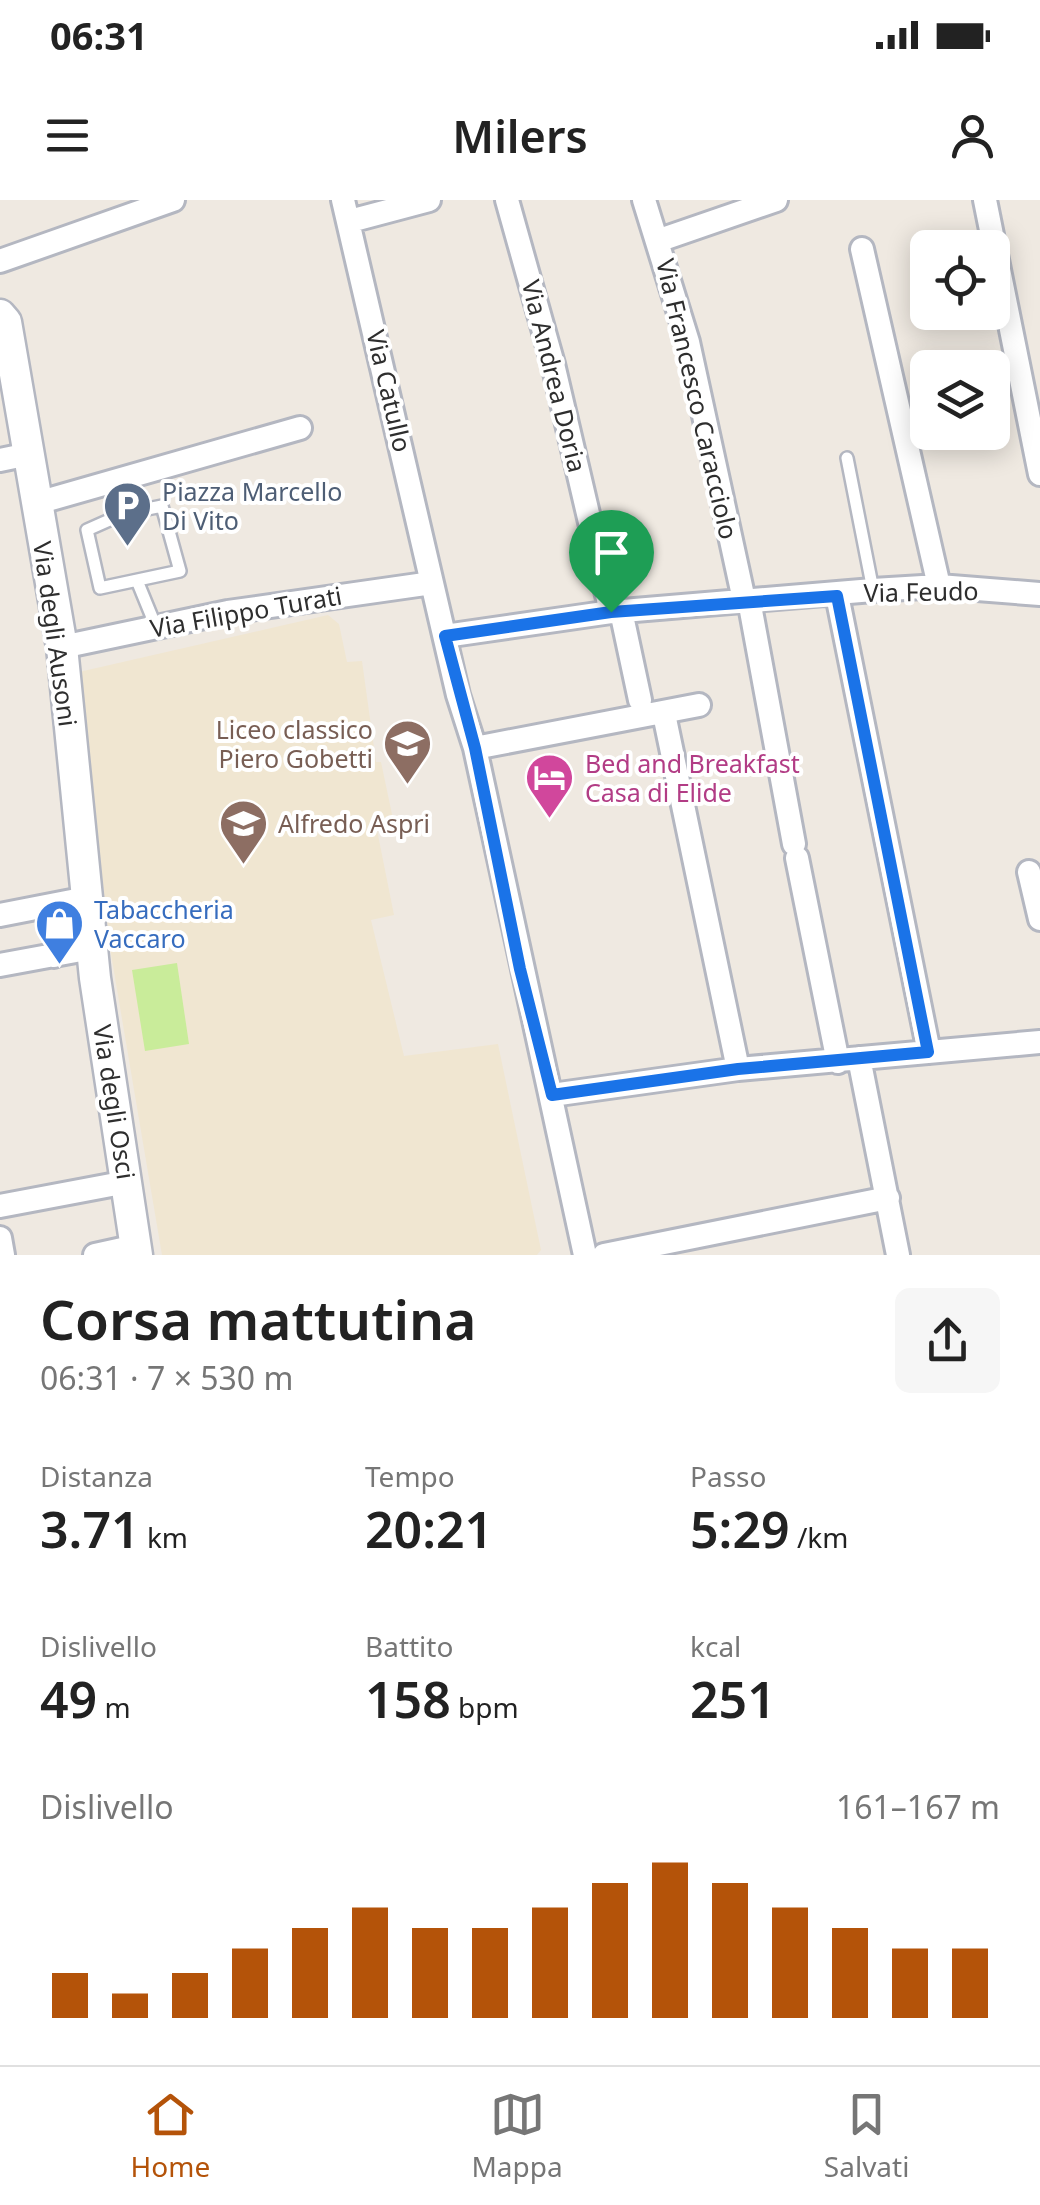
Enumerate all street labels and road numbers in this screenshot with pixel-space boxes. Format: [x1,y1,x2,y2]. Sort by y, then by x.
street label: Via Francesco Caracciolo [649,255,747,542]
street label: Via Andrea Doria [515,276,595,476]
street label: Via Catullo [359,326,421,455]
street label: Via degli Ausoni [26,539,86,729]
street label: Via Feudo [863,573,979,609]
street label: Via Filippo Turati [147,577,344,645]
street label: Via degli Osci [86,1022,144,1182]

